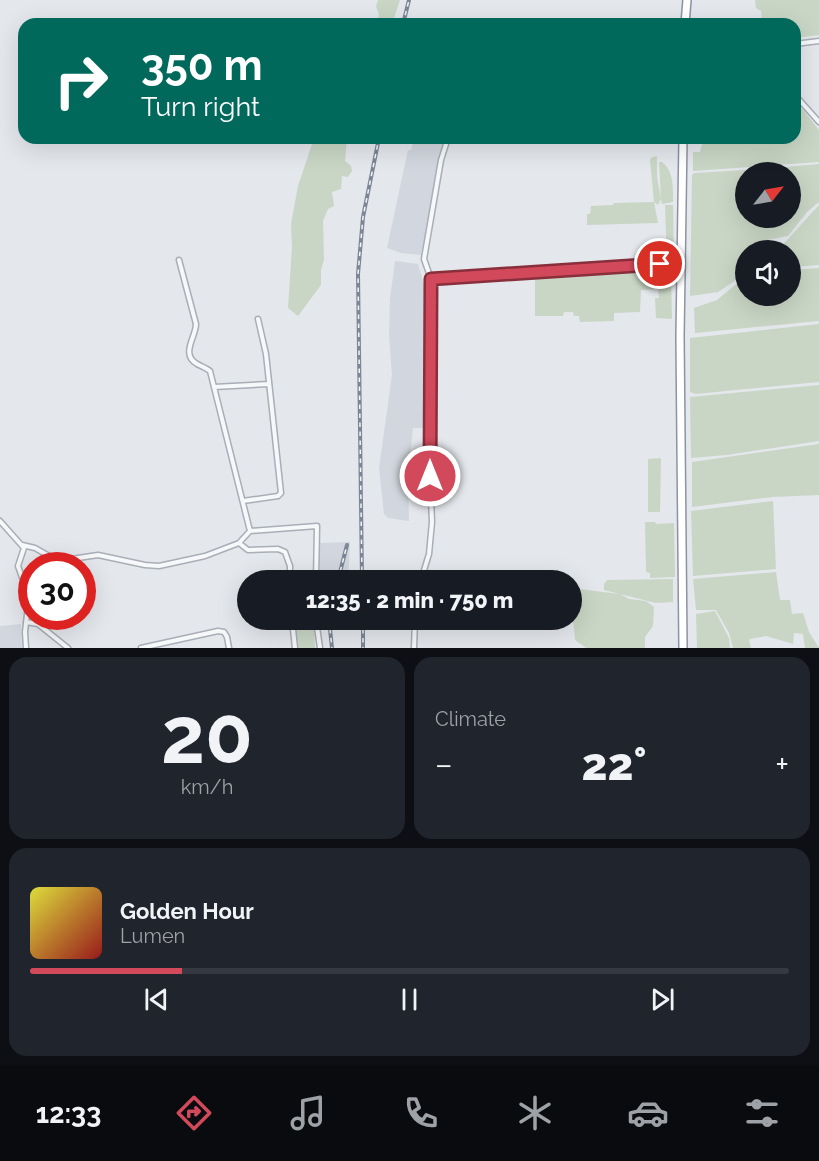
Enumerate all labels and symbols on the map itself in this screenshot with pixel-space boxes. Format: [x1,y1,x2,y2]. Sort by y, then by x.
north arrow [735,162,801,228]
pin [634,238,685,289]
position arrow [398,444,462,508]
speed limit sign: 30 [18,552,96,630]

